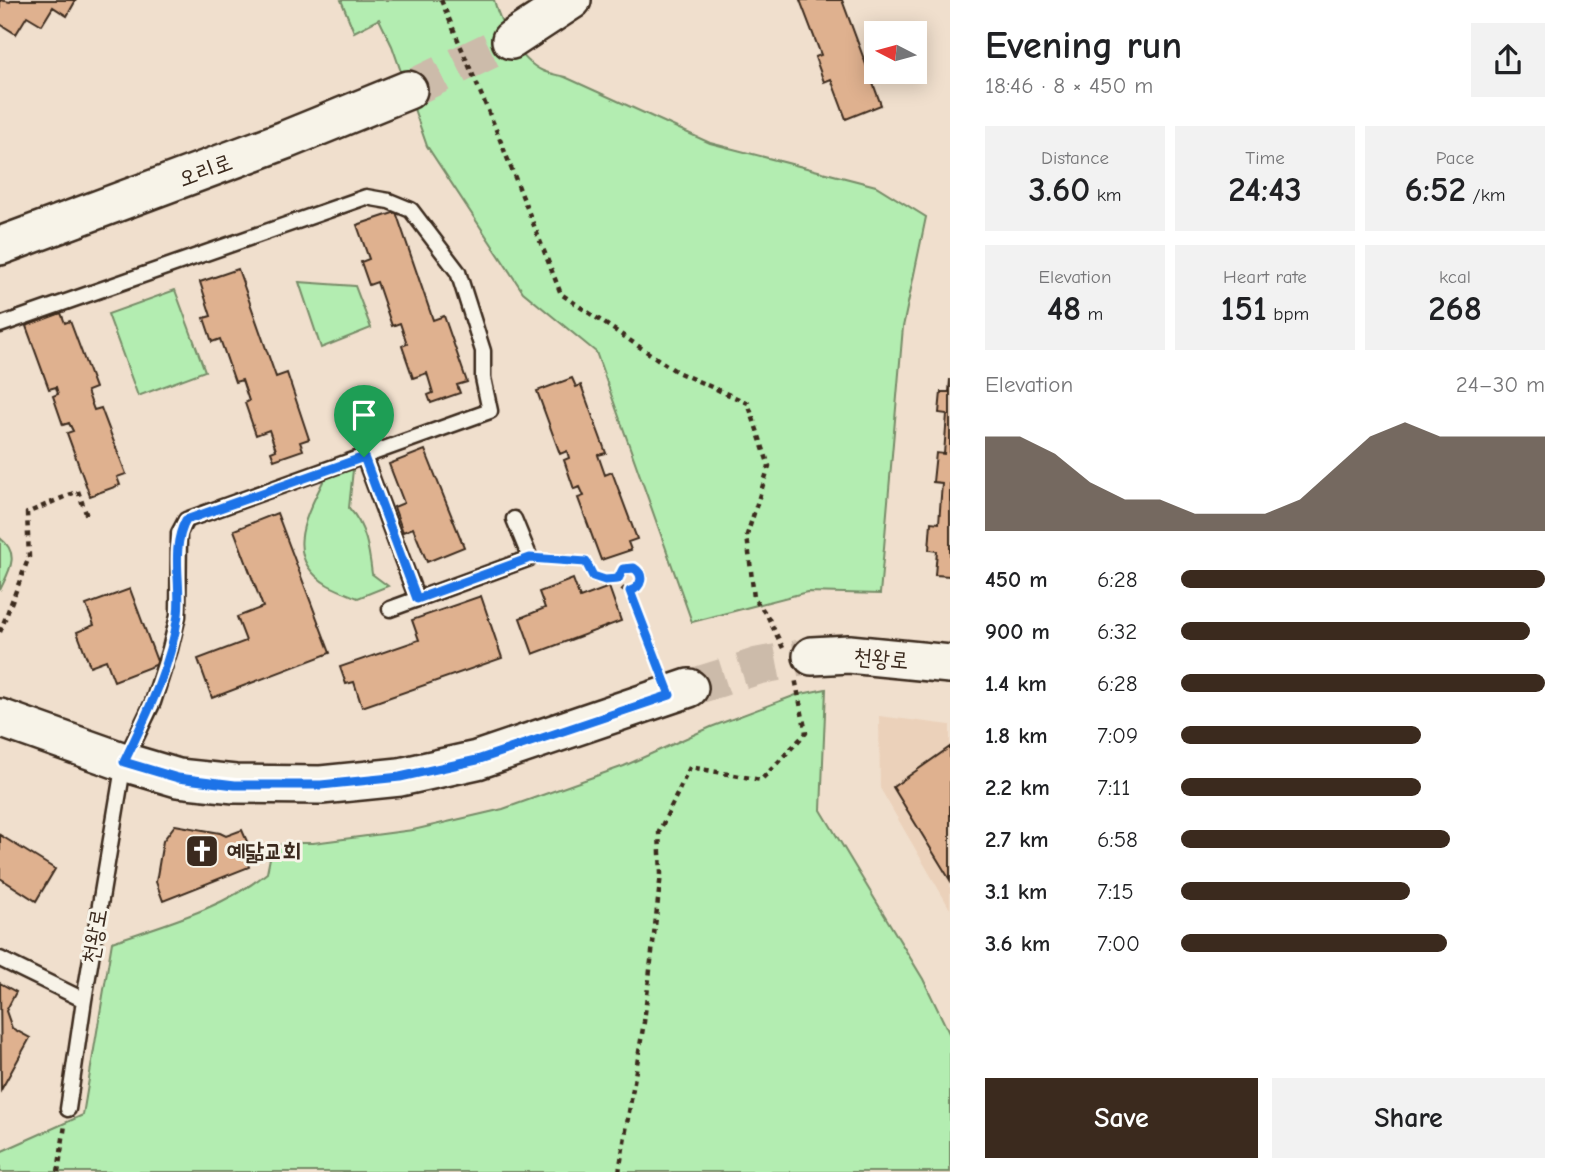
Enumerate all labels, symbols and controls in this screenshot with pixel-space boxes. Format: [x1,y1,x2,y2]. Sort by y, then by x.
north arrow [864,21,928,84]
map controls [864,21,927,84]
button: share [1471,23,1545,97]
text: Evening run [985,24,1182,68]
text: 18:46 · 8 × 450 m [985,72,1153,99]
text: Distance [1041,147,1109,169]
text: Time [1245,147,1285,169]
text: Pace [1436,147,1474,169]
street label: 오리로 [174,148,236,193]
text: 3.60 [1028,169,1090,210]
text: 24:43 [1228,169,1302,210]
text: 6:52 [1404,169,1466,210]
text: km [1090,184,1122,206]
text: /km [1466,184,1506,206]
text: Elevation [1039,266,1111,288]
text: Heart rate [1223,266,1307,288]
text: kcal [1439,266,1471,288]
text: 48 [1047,288,1081,329]
text: 151 [1221,288,1267,329]
text: 268 [1428,288,1482,329]
text: m [1081,303,1103,325]
text: bpm [1267,303,1309,325]
text: Elevation [985,371,1073,398]
text: 24–30 m [1456,371,1545,398]
pin [334,385,394,457]
icon: arrive [345,396,383,434]
text: 450 m [985,566,1048,593]
text: 6:28 [1097,566,1138,593]
text: 900 m [985,618,1050,645]
text: 6:32 [1097,618,1137,645]
street label: 천왕로 [852,643,910,674]
text: 1.4 km [985,670,1047,697]
text: 6:28 [1097,670,1138,697]
text: 1.8 km [985,722,1048,749]
text: 7:09 [1097,722,1138,749]
text: 2.2 km [985,774,1050,801]
text: 7:11 [1097,774,1130,801]
text: 2.7 km [985,826,1049,853]
text: 6:58 [1097,826,1138,853]
church icon: 예닮교회 [183,832,221,870]
place label: 예닮교회 [227,838,301,865]
text: 3.1 km [985,878,1047,905]
text: 7:15 [1097,878,1134,905]
street label: 천왕로 [76,906,113,966]
text: 3.6 km [985,930,1050,957]
text: 7:00 [1097,930,1140,957]
button: Save [985,1078,1258,1158]
button: Share [1272,1078,1545,1158]

